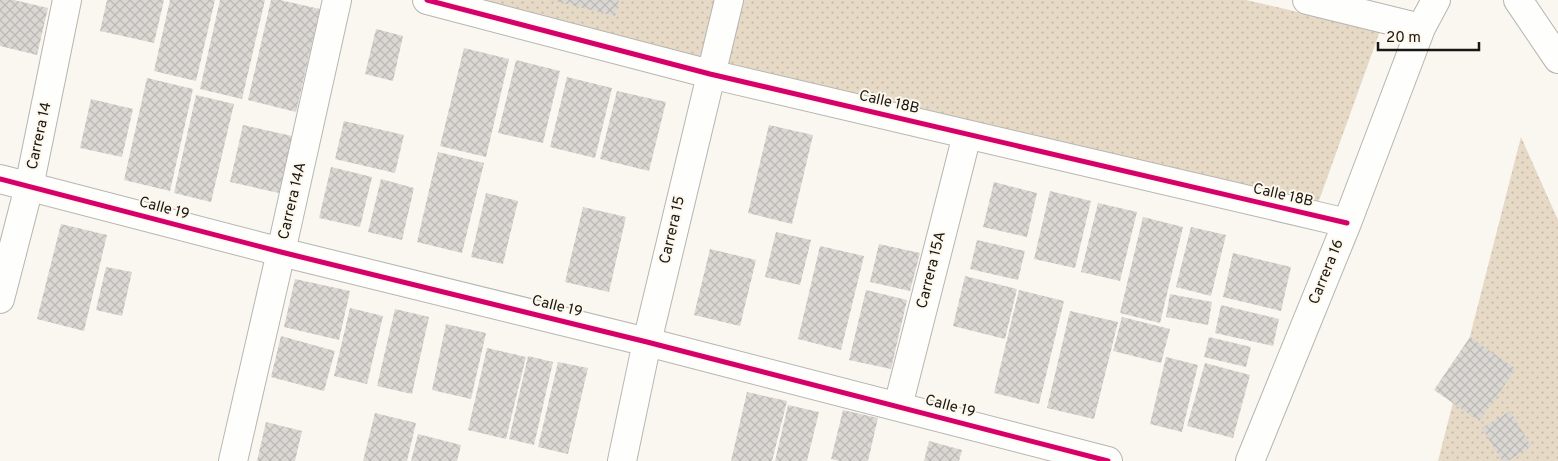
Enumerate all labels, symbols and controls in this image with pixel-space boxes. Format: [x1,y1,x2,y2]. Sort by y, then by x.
scale bar [1378,20,1479,52]
text: 20 m [1386,29,1421,48]
street label: Calle 18B [857,87,921,119]
street label: Carrera 14 [24,100,56,172]
street label: Carrera 14A [275,161,311,241]
street label: Calle 18B [1251,180,1315,212]
street label: Calle 19 [137,193,191,225]
street label: Carrera 15 [656,194,690,266]
street label: Carrera 15A [913,229,951,311]
street label: Carrera 16 [1305,237,1349,307]
street label: Calle 19 [530,292,584,322]
street label: Calle 19 [923,391,977,423]

